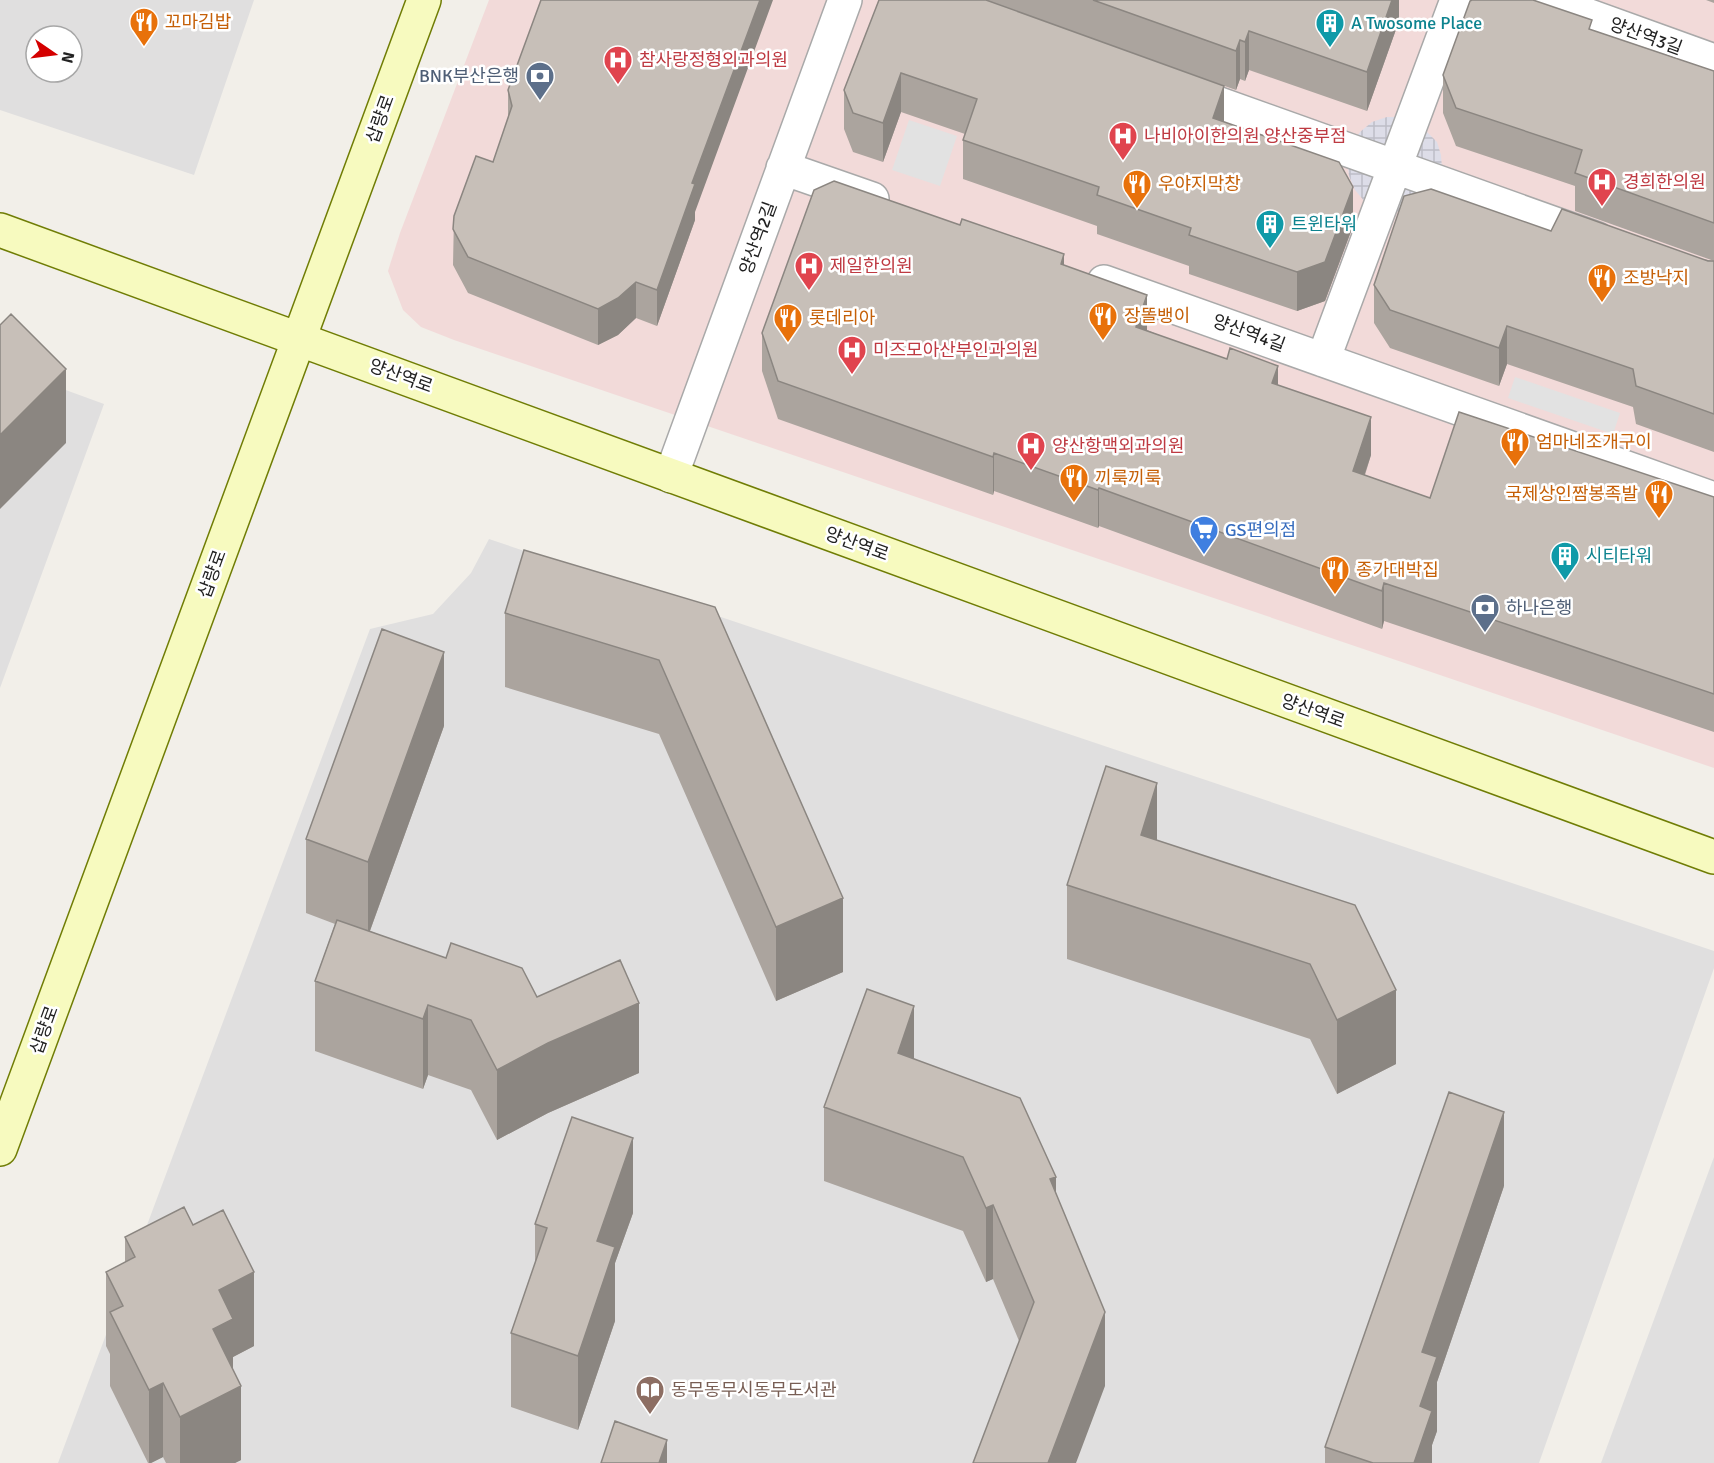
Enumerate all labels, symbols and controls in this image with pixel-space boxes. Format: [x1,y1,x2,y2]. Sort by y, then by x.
restaurant icon: 꼬마김밥 [128,6,160,48]
building icon: A Twosome Place [1314,7,1346,49]
place label: 꼬마김밥 [165,11,231,33]
place label: A Twosome Place [1351,12,1482,34]
street label: 양산역3길 [1607,13,1685,59]
north arrow [24,24,84,84]
hospital icon: 참사랑정형외과의원 [602,44,634,86]
place label: 참사랑정형외과의원 [639,49,788,71]
text: N [57,50,79,65]
bank icon: BNK부산은행 [524,60,556,102]
place label: BNK부산은행 [419,65,519,87]
street label: 삽량로 [361,92,399,146]
hospital icon: 나비아이한의원 양산중부점 [1107,120,1139,162]
place label: 나비아이한의원 양산중부점 [1144,125,1347,147]
hospital icon: 경희한의원 [1586,166,1618,208]
restaurant icon: 우야지막창 [1121,168,1153,210]
place label: 경희한의원 [1623,171,1706,193]
place label: 우야지막창 [1158,173,1241,195]
street label: 양산역2길 [735,199,781,277]
building icon: 트윈타워 [1254,208,1286,250]
place label: 트윈타워 [1291,213,1357,235]
hospital icon: 제일한의원 [793,250,825,292]
place label: 제일한의원 [830,255,913,277]
restaurant icon: 조방낙지 [1586,262,1618,304]
place label: 조방낙지 [1623,267,1689,289]
restaurant icon: 장똘뱅이 [1087,300,1119,342]
restaurant icon: 롯데리아 [772,302,804,344]
place label: 장똘뱅이 [1124,305,1190,327]
place label: 롯데리아 [809,307,876,329]
street label: 양산역4길 [1210,310,1288,356]
hospital icon: 미즈모아산부인과의원 [836,334,868,376]
place label: 미즈모아산부인과의원 [873,339,1039,361]
street label: 양산역로 [366,354,436,398]
restaurant icon: 엄마네조개구이 [1499,426,1531,468]
hospital icon: 양산항맥외과의원 [1015,430,1047,472]
place label: 엄마네조개구이 [1536,431,1652,453]
place label: 양산항맥외과의원 [1052,435,1184,457]
restaurant icon: 끼룩끼룩 [1058,462,1090,504]
place label: 끼룩끼룩 [1095,467,1161,489]
restaurant icon: 국제상인짬봉족발 [1643,478,1675,520]
place label: 국제상인짬봉족발 [1506,483,1638,505]
supermarket icon: GS편의점 [1188,514,1220,556]
place label: GS편의점 [1225,519,1296,541]
street label: 양산역로 [822,522,892,566]
building icon: 시티타워 [1549,540,1581,582]
place label: 시티타워 [1586,545,1652,567]
street label: 삽량로 [193,547,231,601]
restaurant icon: 종가대박집 [1319,554,1351,596]
place label: 종가대박집 [1356,559,1439,581]
bank icon: 하나은행 [1469,592,1501,634]
place label: 하나은행 [1506,597,1572,619]
street label: 양산역로 [1278,689,1348,733]
street label: 삽량로 [25,1003,63,1057]
library icon: 동무동무시동무도서관 [634,1374,666,1416]
place label: 동무동무시동무도서관 [671,1379,837,1401]

